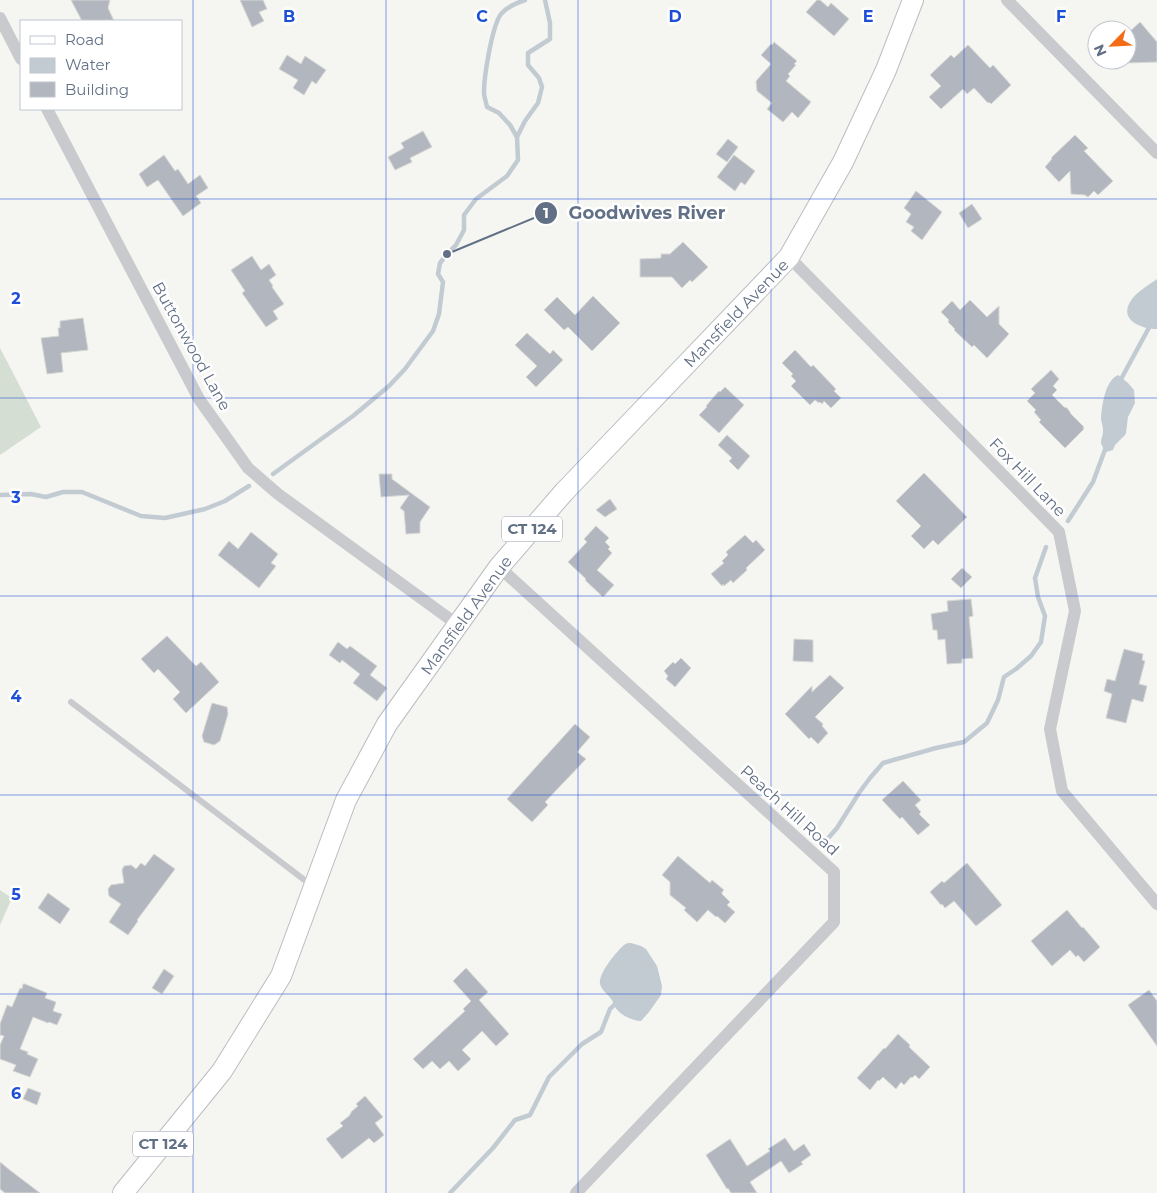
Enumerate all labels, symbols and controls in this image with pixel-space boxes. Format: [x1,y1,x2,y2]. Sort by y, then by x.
text: B [283,7,295,26]
text: C [476,7,488,26]
text: D [668,7,682,26]
text: E [863,7,873,26]
text: F [1056,7,1066,26]
legend [20,20,182,110]
north arrow [1087,20,1137,70]
text: Road [65,30,104,49]
text: N [1090,41,1111,59]
text: Water [65,55,111,74]
text: Building [65,80,129,99]
callout: Goodwives River [534,196,736,229]
text: Goodwives River [569,202,726,224]
text: 1 [543,203,549,222]
street label: Mansfield Avenue [680,256,793,371]
street label: Buttonwood Lane [148,279,235,414]
text: 2 [11,289,21,308]
street label: Fox Hill Lane [985,434,1070,521]
text: 3 [10,488,21,507]
road number: CT 124 [502,516,562,542]
street label: Mansfield Avenue [417,552,516,679]
text: 4 [10,687,22,706]
street label: Peach Hill Road [736,761,843,860]
text: 5 [11,885,21,904]
text: 6 [11,1084,21,1103]
road number: CT 124 [133,1132,193,1156]

